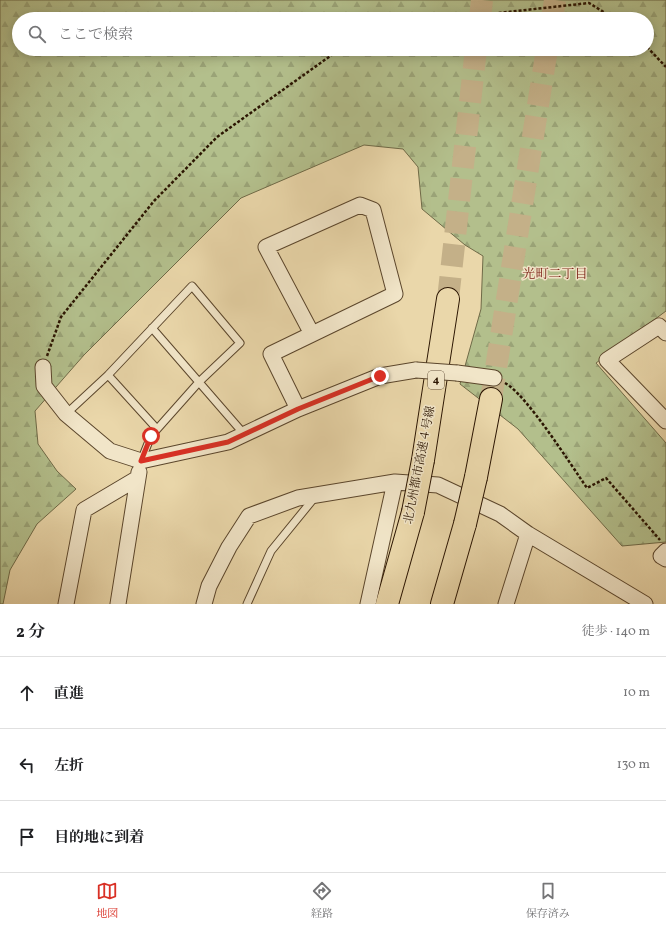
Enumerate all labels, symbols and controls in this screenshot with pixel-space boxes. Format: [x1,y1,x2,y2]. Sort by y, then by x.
search box [12,12,654,56]
icon: search [26,23,48,45]
text: ここで検索 [58,25,133,46]
district label: 光町二丁目 [522,266,588,284]
route end [371,367,389,385]
road number: 4 [428,371,444,389]
street label: 北九州都市高速４号線 [401,405,439,525]
route start [142,427,160,445]
text: 2 分 [16,621,45,644]
text: 徒歩 · 140 m [582,623,650,641]
icon: ahead [16,682,38,704]
text: 直進 [54,684,84,705]
text: 10 m [623,684,650,702]
icon: left [16,754,38,776]
text: 左折 [54,756,84,777]
text: 130 m [617,756,650,774]
icon: arrive [16,826,38,848]
text: 目的地に到着 [54,828,144,849]
tab: 地図 [96,880,118,922]
tab: 経路 [311,880,333,922]
tab: 保存済み [526,880,570,922]

